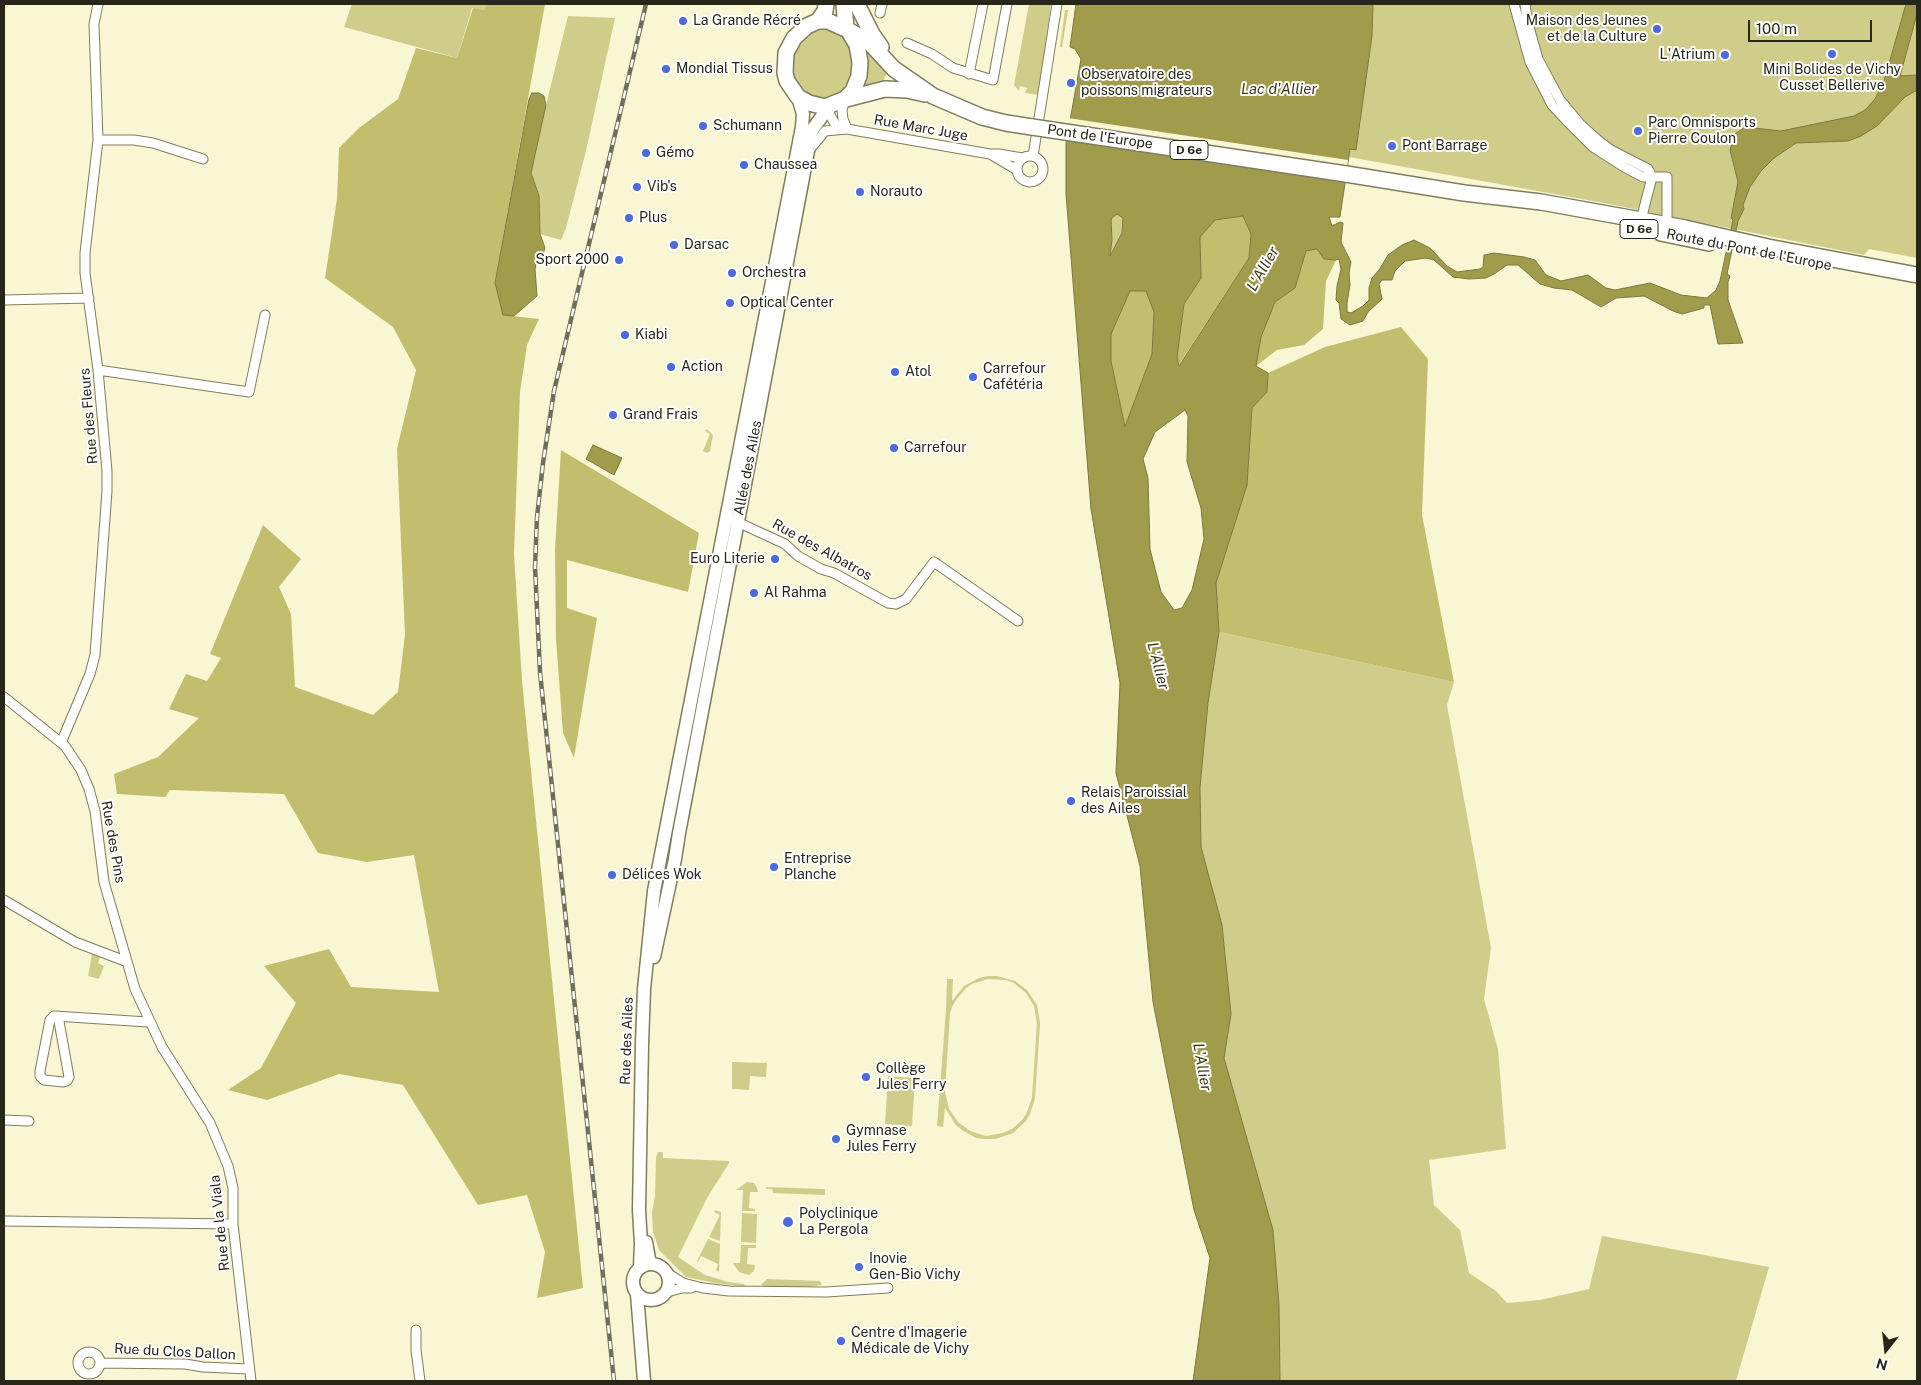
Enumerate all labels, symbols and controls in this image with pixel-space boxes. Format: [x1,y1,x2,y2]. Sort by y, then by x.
scale bar [1751,10,1875,42]
place label: La Grande Récré [693,13,801,29]
place label: Maison des Jeunes et de la Culture [1526,13,1647,46]
marker: La Grande Récré [677,15,689,27]
text: 100 m [1756,20,1797,37]
marker: Maison des Jeunes et de la Culture [1651,23,1663,35]
place label: L'Atrium [1660,47,1715,63]
marker: Mini Bolides de Vichy Cusset Bellerive [1826,48,1838,60]
marker: L'Atrium [1719,49,1731,61]
place label: Mondial Tissus [676,61,773,77]
place label: Mini Bolides de Vichy Cusset Bellerive [1763,62,1901,94]
marker: Mondial Tissus [660,63,672,75]
place label: Observatoire des poissons migrateurs [1081,67,1212,100]
marker: Observatoire des poissons migrateurs [1065,77,1077,89]
water label: Lac d'Allier [1241,80,1317,98]
street label: Rue Marc Juge [873,111,969,145]
place label: Parc Omnisports Pierre Coulon [1648,115,1756,148]
place label: Schumann [713,118,782,134]
marker: Schumann [697,120,709,132]
street label: Pont de l'Europe [1046,121,1154,153]
marker: Parc Omnisports Pierre Coulon [1632,125,1644,137]
place label: Pont Barrage [1402,138,1487,154]
road number: D 6e [1170,140,1208,160]
marker: Pont Barrage [1386,140,1398,152]
place label: Gémo [656,145,694,161]
marker: Gémo [640,147,652,159]
place label: Chaussea [754,157,817,173]
marker: Chaussea [738,159,750,171]
place label: Vib's [647,179,677,195]
marker: Vib's [631,181,643,193]
place label: Norauto [870,184,923,200]
marker: Norauto [854,186,866,198]
place label: Plus [639,210,667,226]
marker: Plus [623,212,635,224]
road number: D 6e [1620,220,1658,238]
street label: Route du Pont de l'Europe [1665,226,1833,274]
place label: Darsac [684,237,729,253]
marker: Darsac [668,239,680,251]
water label: L'Allier [1243,244,1283,294]
place label: Sport 2000 [535,252,609,268]
marker: Sport 2000 [613,254,625,266]
place label: Orchestra [742,265,806,281]
marker: Orchestra [726,267,738,279]
place label: Optical Center [740,295,834,311]
marker: Optical Center [724,297,736,309]
place label: Kiabi [635,327,668,343]
marker: Kiabi [619,329,631,341]
place label: Action [681,359,723,375]
marker: Action [665,361,677,373]
place label: Carrefour Cafétéria [983,361,1046,394]
place label: Atol [905,364,932,380]
marker: Atol [889,366,901,378]
street label: Rue des Fleurs [76,367,102,465]
marker: Carrefour Cafétéria [967,371,979,383]
place label: Grand Frais [623,407,698,423]
marker: Grand Frais [607,409,619,421]
street label: Allée des Ailes [731,419,765,517]
place label: Carrefour [904,440,967,456]
marker: Carrefour [888,442,900,454]
street label: Rue des Albatros [769,516,875,584]
place label: Euro Literie [690,551,765,567]
marker: Euro Literie [769,553,781,565]
place label: Al Rahma [764,585,827,601]
marker: Al Rahma [748,587,760,599]
water label: L'Allier [1143,640,1173,692]
place label: Relais Paroissial des Ailes [1081,785,1187,818]
marker: Relais Paroissial des Ailes [1065,795,1077,807]
street label: Rue des Pins [98,800,128,884]
place label: Entreprise Planche [784,851,851,884]
marker: Entreprise Planche [768,861,780,873]
place label: Délices Wok [622,867,702,883]
marker: Délices Wok [606,869,618,881]
street label: Rue des Ailes [617,997,637,1085]
water label: L'Allier [1189,1042,1215,1092]
place label: Collège Jules Ferry [876,1061,947,1094]
marker: Collège Jules Ferry [860,1071,872,1083]
place label: Gymnase Jules Ferry [846,1123,917,1156]
marker: Gymnase Jules Ferry [830,1133,842,1145]
street label: Rue de la Viala [207,1174,233,1272]
place label: Polyclinique La Pergola [799,1206,878,1238]
marker: Polyclinique La Pergola [781,1215,795,1229]
place label: Inovie Gen-Bio Vichy [869,1251,960,1284]
marker: Inovie Gen-Bio Vichy [853,1261,865,1273]
place label: Centre d'Imagerie Médicale de Vichy [851,1325,969,1358]
north arrow [1861,1325,1911,1375]
marker: Centre d'Imagerie Médicale de Vichy [835,1335,847,1347]
street label: Rue du Clos Dallon [114,1340,236,1364]
text: N [1874,1355,1889,1374]

